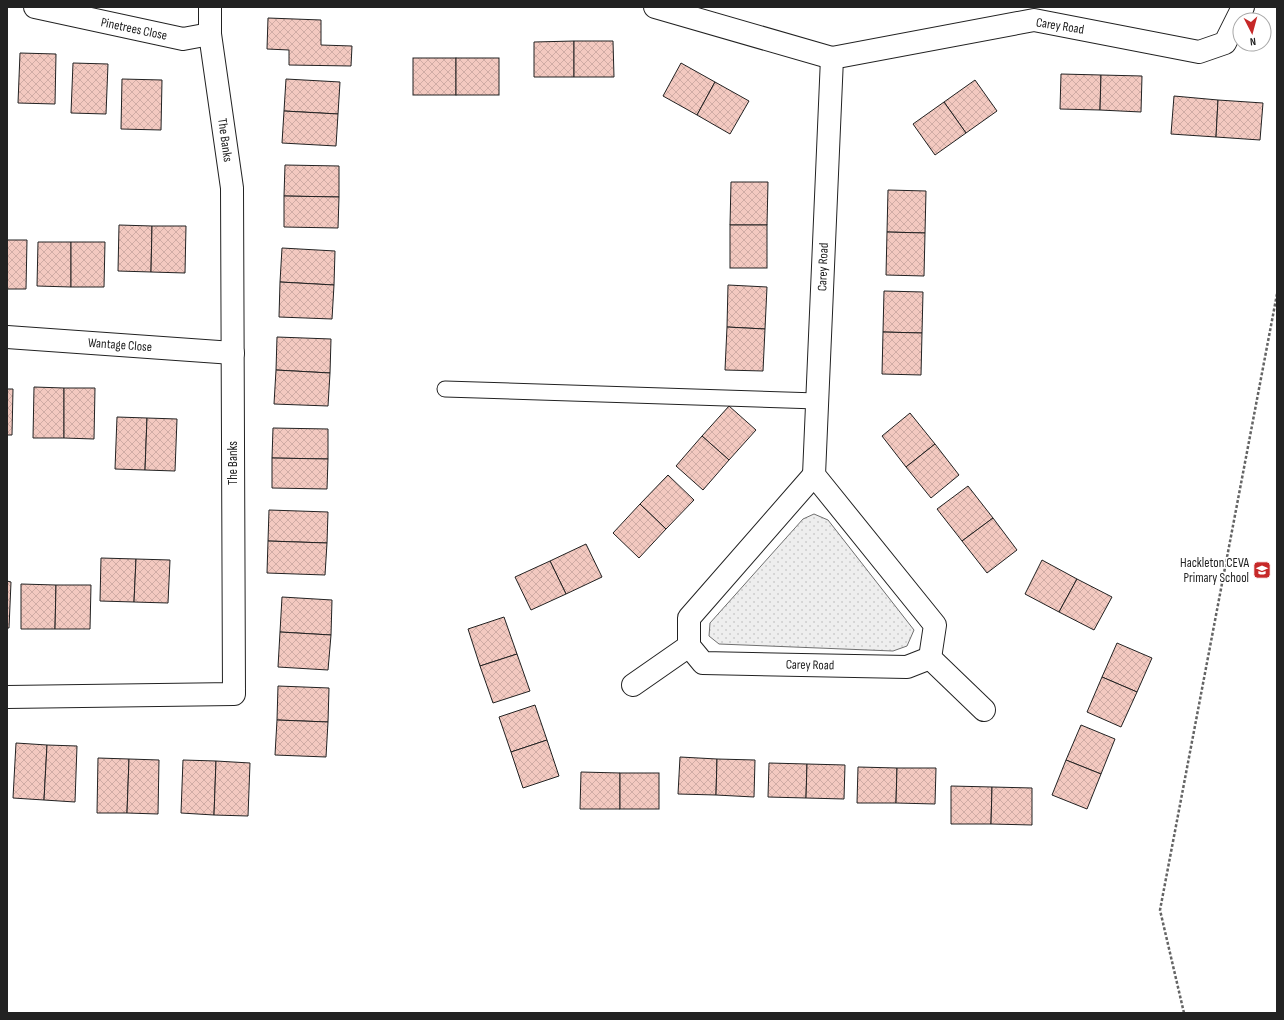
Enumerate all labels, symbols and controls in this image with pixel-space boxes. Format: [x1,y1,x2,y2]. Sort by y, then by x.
north arrow [1232,12,1272,52]
street label: Pinetrees Close [99,14,169,44]
street label: Carey Road [1035,14,1085,38]
text: N [1249,35,1257,48]
street label: The Banks [214,117,236,163]
street label: Carey Road [814,242,832,292]
street label: Wantage Close [87,335,153,355]
street label: The Banks [225,441,241,485]
place label: Hackleton CEVA Primary School [1180,555,1249,586]
school or university icon: Hackleton CEVA Primary School [1252,560,1272,580]
street label: Carey Road [786,657,834,673]

